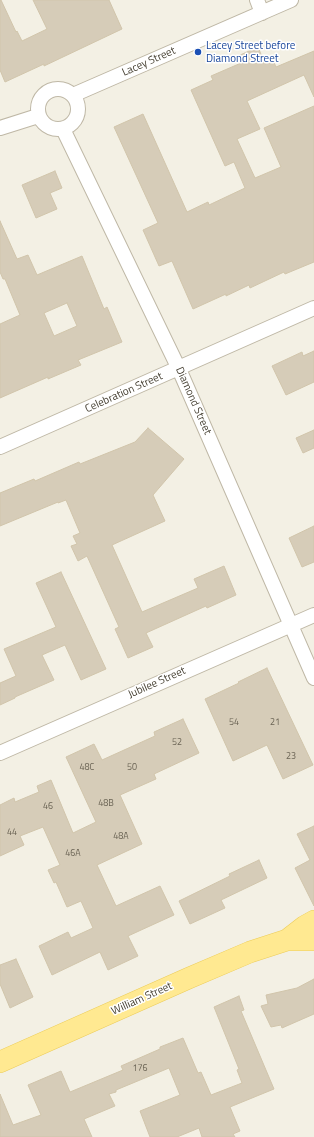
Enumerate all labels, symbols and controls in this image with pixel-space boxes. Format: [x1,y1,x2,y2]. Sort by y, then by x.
place label: Lacey Street before Diamond Street [206,39,295,65]
street label: Lacey Street [120,44,178,80]
marker: Lacey Street before Diamond Street [193,47,203,57]
street label: Diamond Street [172,365,214,437]
street label: Celebration Street [83,370,165,416]
street label: Jubilee Street [126,664,188,702]
house number: 54 [229,718,239,728]
house number: 21 [270,718,280,728]
house number: 52 [172,738,182,748]
house number: 23 [286,752,296,762]
house number: 48C [80,763,94,773]
house number: 50 [127,763,137,773]
house number: 48B [98,799,114,809]
house number: 46 [43,802,53,812]
house number: 44 [7,828,17,838]
house number: 48A [113,832,129,842]
house number: 46A [65,849,81,859]
street label: William Street [110,980,174,1018]
house number: 176 [132,1064,148,1074]

